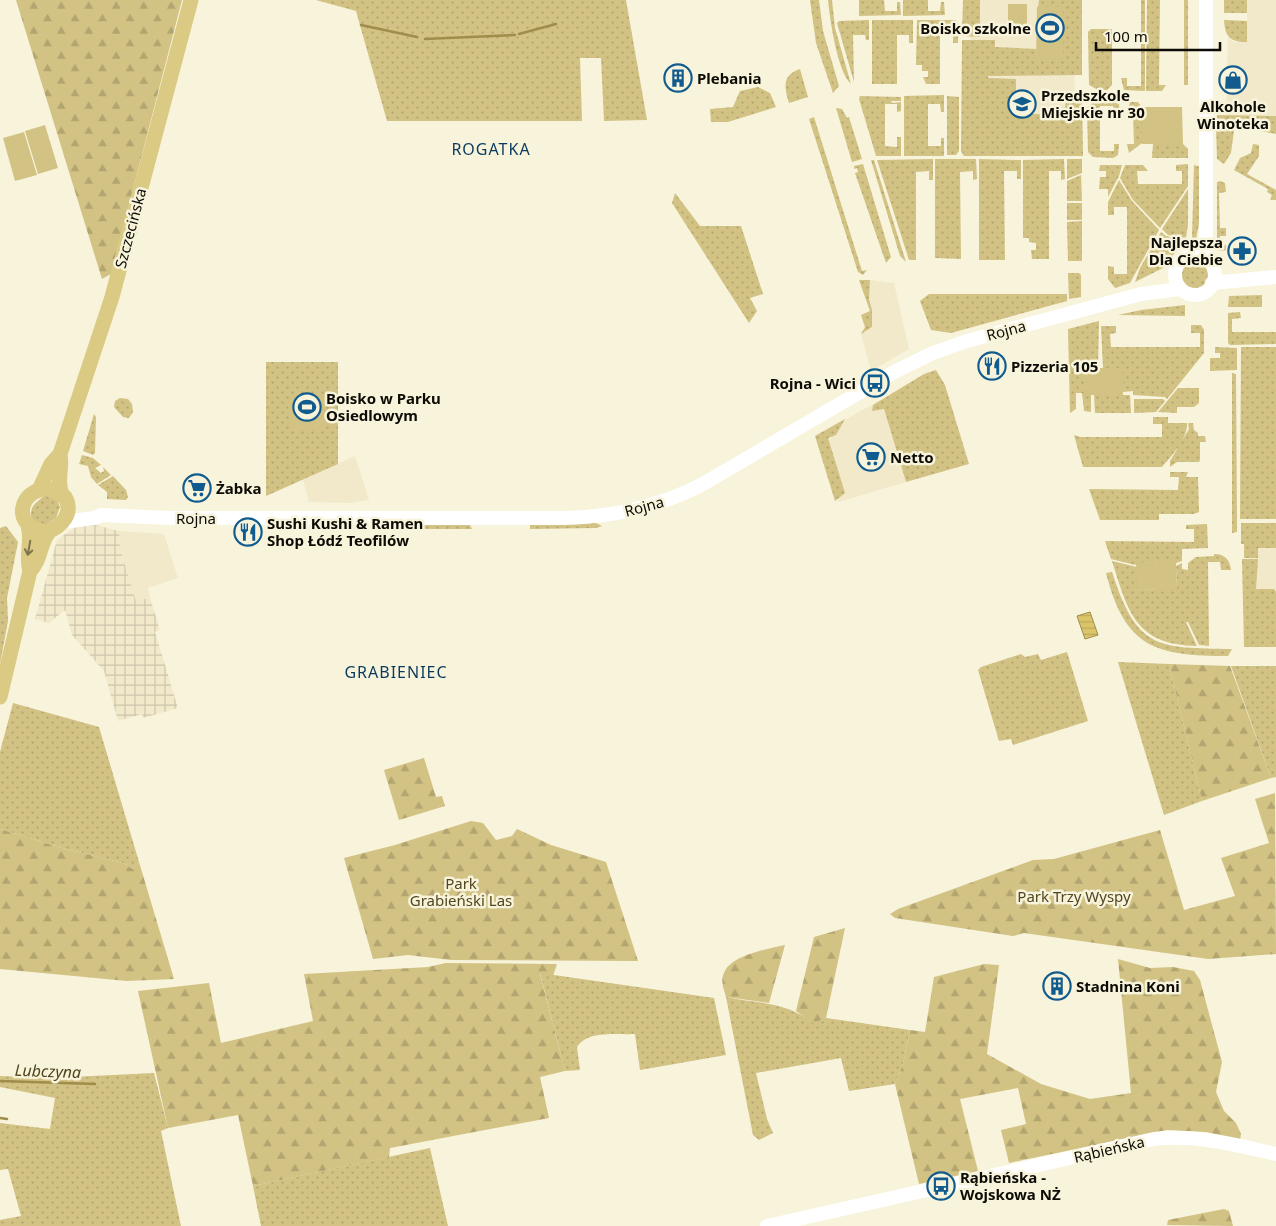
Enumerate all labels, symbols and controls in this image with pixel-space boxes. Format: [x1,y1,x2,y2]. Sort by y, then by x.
sports icon: Boisko szkolne [1035,13,1065,43]
place label: Boisko szkolne [920,18,1031,38]
scale bar [1096,20,1220,52]
text: 100 m [1104,26,1148,46]
building icon: Plebania [663,63,693,93]
shop icon: Alkohole Winoteka [1218,65,1248,95]
place label: Plebania [697,68,761,88]
place label: Przedszkole Miejskie nr 30 [1041,85,1145,122]
school or university icon: Przedszkole Miejskie nr 30 [1007,89,1037,119]
place label: Alkohole Winoteka [1197,96,1269,133]
district label: ROGATKA [451,138,531,160]
street label: Szczecińska [110,186,150,270]
place label: Najlepsza Dla Ciebie [1149,232,1223,269]
pharmacy icon: Najlepsza Dla Ciebie [1227,236,1257,266]
street label: Rojna [984,315,1028,345]
restaurant icon: Pizzeria 105 [977,351,1007,381]
place label: Pizzeria 105 [1011,356,1098,376]
bus stop icon: Rojna - Wici [860,368,890,398]
place label: Rojna - Wici [770,373,856,393]
place label: Boisko w Parku Osiedlowym [326,388,441,425]
sports icon: Boisko w Parku Osiedlowym [292,392,322,422]
supermarket icon: Netto [856,442,886,472]
place label: Netto [890,447,934,467]
supermarket icon: Żabka [182,473,212,503]
place label: Żabka [216,478,261,498]
street label: Rojna [622,491,666,521]
street label: Rojna [176,508,216,528]
place label: Sushi Kushi & Ramen Shop Łódź Teofilów [267,513,423,550]
restaurant icon: Sushi Kushi & Ramen Shop Łódź Teofilów [233,517,263,547]
one-way arrow [23,540,33,556]
district label: GRABIENIEC [344,661,448,683]
park label: Park Grabieński Las [410,873,512,910]
park label: Park Trzy Wyspy [1017,886,1131,906]
building icon: Stadnina Koni [1042,971,1072,1001]
place label: Stadnina Koni [1076,976,1180,996]
water label: Lubczyna [14,1059,82,1083]
street label: Rąbieńska [1072,1131,1146,1167]
place label: Rąbieńska - Wojskowa NŻ [960,1167,1061,1204]
bus stop icon: Rąbieńska - Wojskowa NŻ [926,1171,956,1201]

